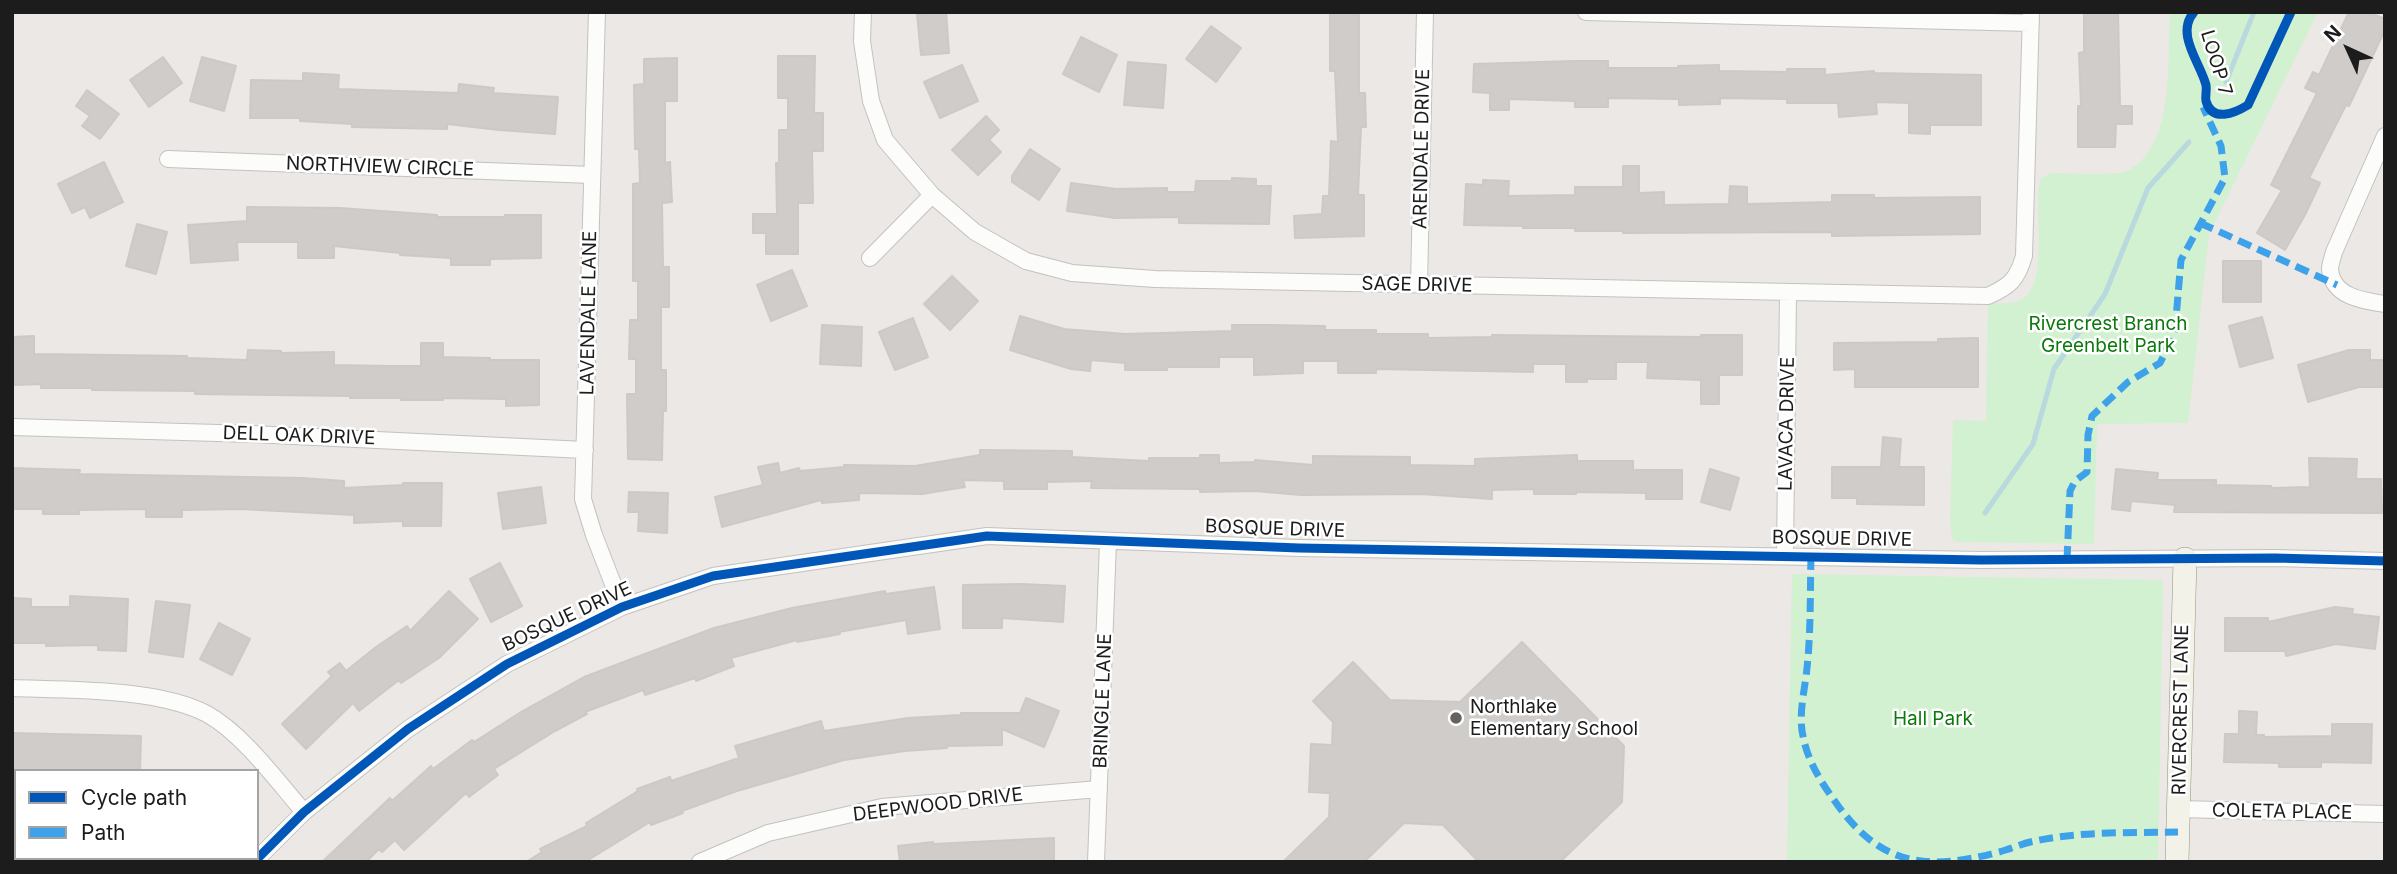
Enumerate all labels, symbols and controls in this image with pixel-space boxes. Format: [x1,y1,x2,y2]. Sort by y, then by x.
north arrow [2313,14,2383,84]
text: N [2320,21,2346,47]
street label: LOOP 7 [2195,27,2237,99]
street label: ARENDALE DRIVE [1409,69,1435,229]
street label: NORTHVIEW CIRCLE [285,152,475,182]
street label: LAVENDALE LANE [576,230,602,396]
street label: SAGE DRIVE [1361,273,1473,297]
park label: Rivercrest Branch Greenbelt Park [2029,313,2187,357]
street label: LAVACA DRIVE [1774,357,1800,491]
street label: DELL OAK DRIVE [222,422,376,450]
street label: BOSQUE DRIVE [1205,515,1345,543]
street label: BOSQUE DRIVE [1772,526,1912,552]
street label: BOSQUE DRIVE [499,577,635,657]
street label: RIVERCREST LANE [2168,624,2194,796]
street label: BRINGLE LANE [1089,633,1117,769]
place label: Northlake Elementary School [1470,696,1638,740]
park label: Hall Park [1893,708,1973,730]
marker: Northlake Elementary School [1448,710,1464,726]
legend [14,769,259,860]
street label: DEEPWOOD DRIVE [852,783,1024,827]
text: Cycle path [81,785,187,810]
street label: COLETA PLACE [2212,799,2352,825]
text: Path [81,820,126,845]

